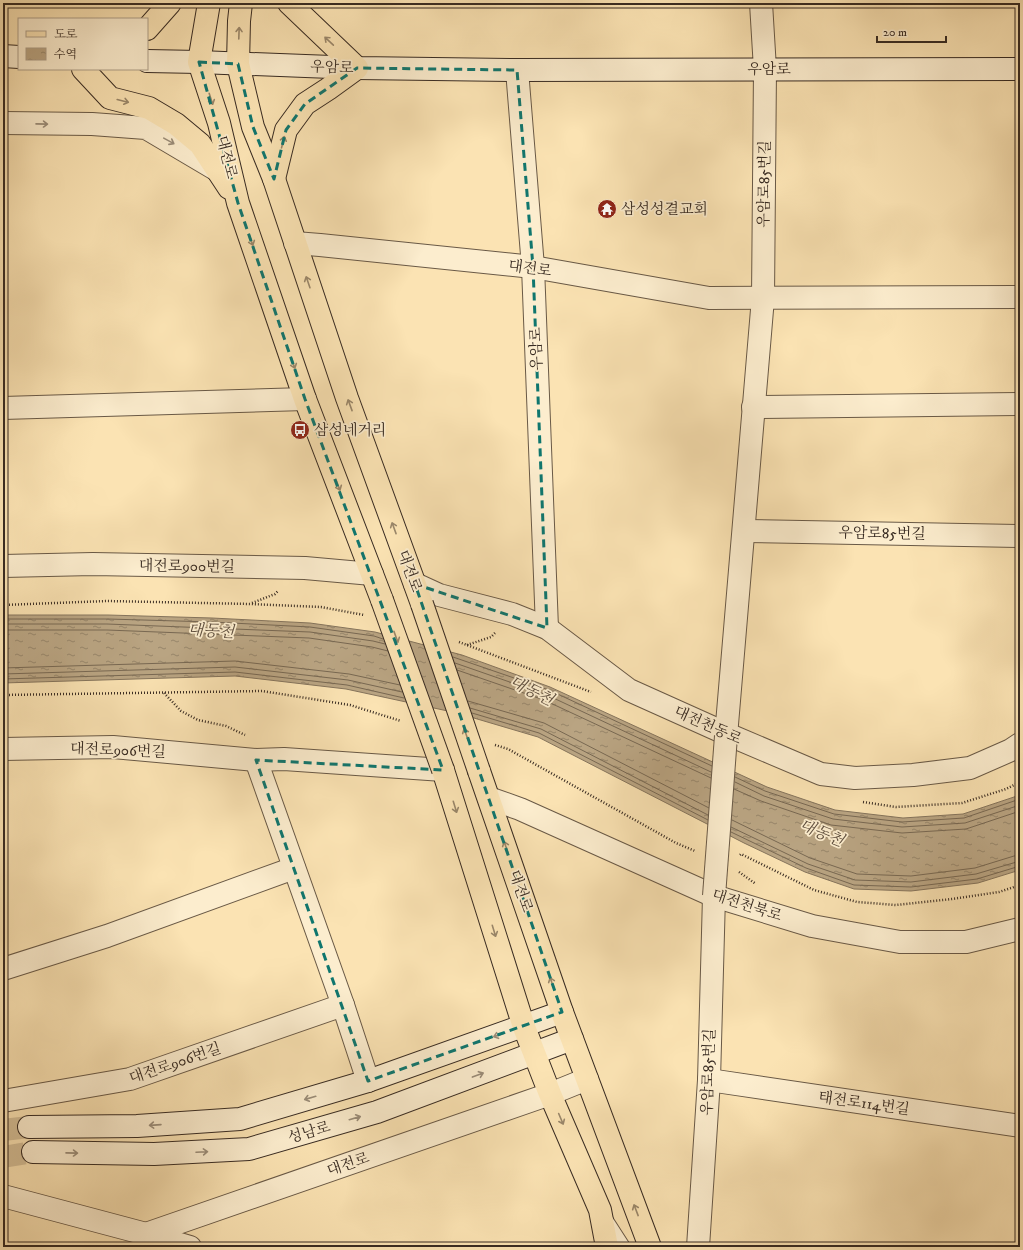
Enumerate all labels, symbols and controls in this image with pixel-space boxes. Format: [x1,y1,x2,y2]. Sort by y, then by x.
legend [18,18,148,70]
scale bar [877,18,946,44]
text: 20 m [883,25,907,40]
text: 도로 [54,27,78,42]
one-way arrow [235,27,243,40]
one-way arrow [324,36,334,46]
text: 수역 [54,47,77,62]
street label: 우암로 [310,57,355,78]
street label: 우암로 [747,60,791,79]
one-way arrow [208,92,215,105]
one-way arrow [116,98,129,106]
one-way arrow [35,120,48,128]
street label: 대전로 [212,134,241,181]
one-way arrow [280,135,287,148]
one-way arrow [163,137,175,145]
street label: 우암로85번길 [754,140,775,228]
temple icon: 삼성성결교회 [596,198,618,220]
place label: 삼성성결교회 [621,200,708,219]
one-way arrow [248,234,255,247]
street label: 대전로 [507,256,553,281]
one-way arrow [304,277,312,289]
street label: 우암로 [526,326,547,371]
one-way arrow [290,357,297,370]
one-way arrow [346,399,353,412]
bus stop icon: 삼성네거리 [289,419,311,441]
place label: 삼성네거리 [314,421,386,440]
one-way arrow [334,479,342,491]
one-way arrow [390,522,398,534]
street label: 우암로85번길 [838,523,926,544]
street label: 대전로 [393,547,426,595]
street label: 대전로900번길 [139,556,235,577]
water label: 대동천 [187,620,236,642]
one-way arrow [392,631,400,643]
water label: 대동천 [506,671,558,711]
street label: 대전천동로 [671,702,745,749]
one-way arrow [462,729,470,741]
street label: 대전로906번길 [70,739,166,762]
one-way arrow [452,800,459,813]
water label: 대동천 [796,815,848,852]
one-way arrow [501,842,509,854]
street label: 대전로 [504,868,537,915]
street label: 대전천북로 [709,885,785,926]
one-way arrow [491,924,498,937]
one-way arrow [548,978,556,990]
street label: 우암로85번길 [697,1028,720,1116]
one-way arrow [494,1032,506,1040]
street label: 대전로906번길 [127,1039,224,1088]
one-way arrow [471,1070,483,1078]
street label: 태전로114번길 [817,1088,911,1119]
one-way arrow [303,1095,316,1102]
one-way arrow [558,1113,565,1125]
one-way arrow [349,1114,362,1122]
street label: 성남로 [286,1117,333,1148]
one-way arrow [149,1121,162,1128]
one-way arrow [195,1148,208,1155]
street label: 대전로 [325,1148,372,1181]
one-way arrow [65,1149,78,1156]
one-way arrow [632,1205,640,1217]

